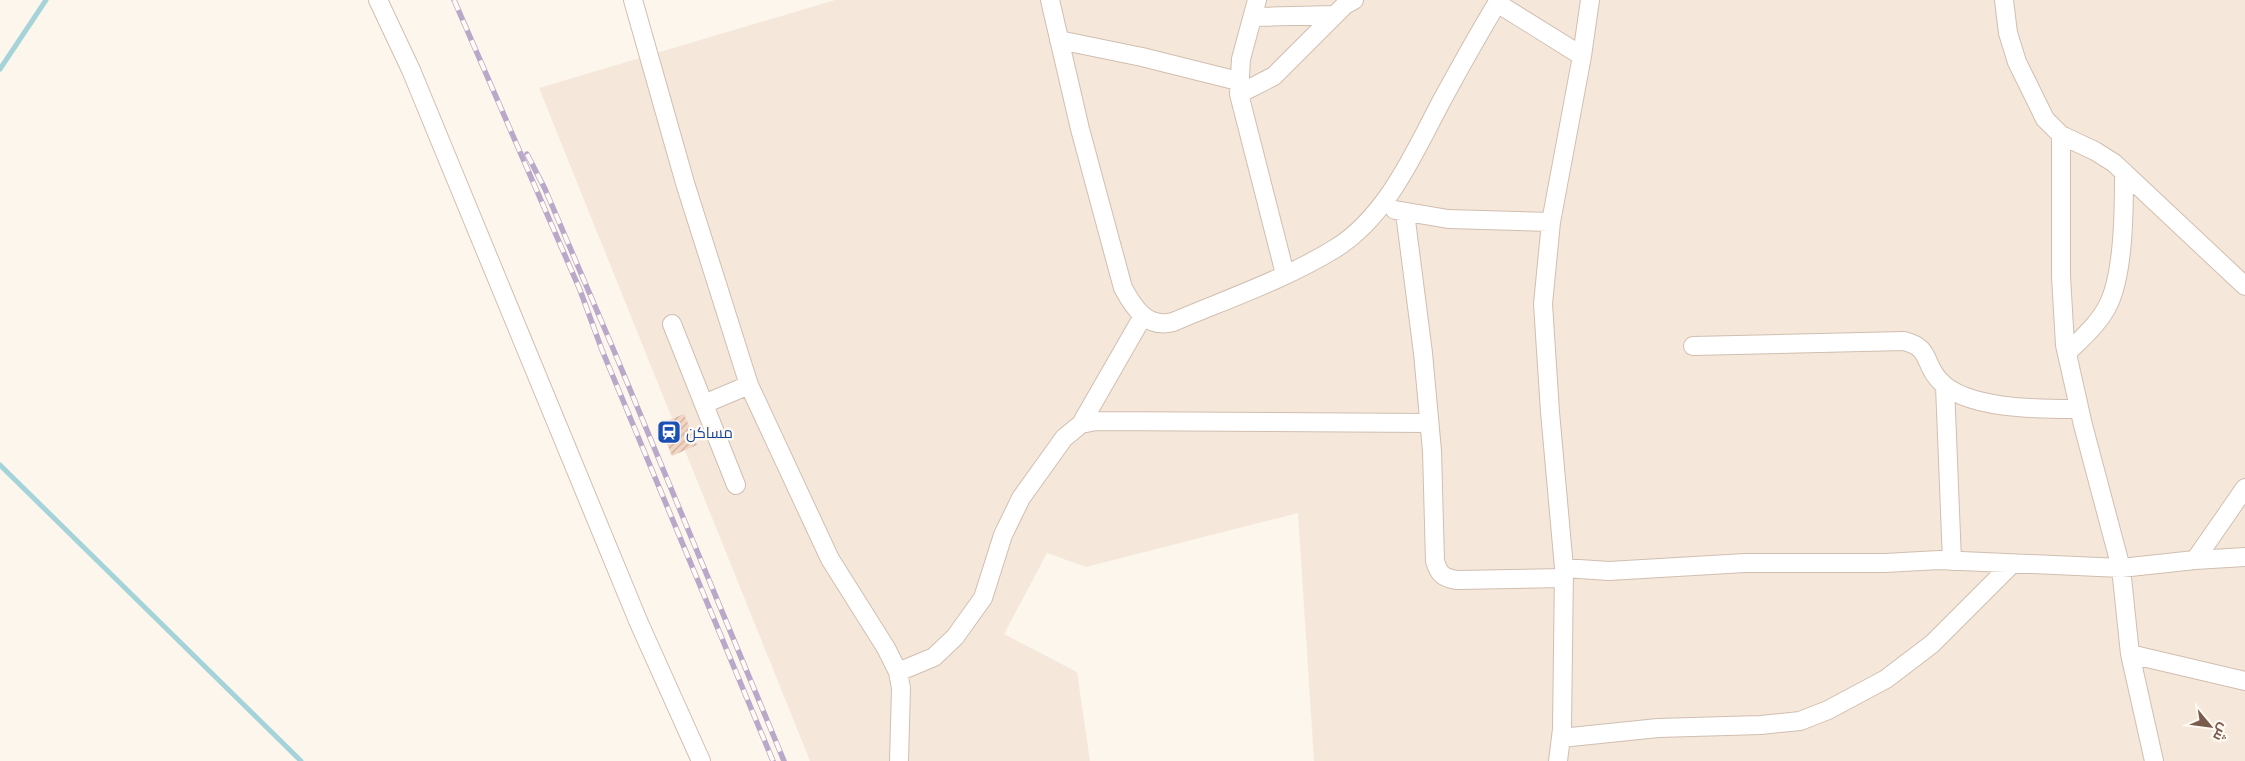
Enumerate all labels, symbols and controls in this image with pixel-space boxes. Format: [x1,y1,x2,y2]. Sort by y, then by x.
station icon: مساكن [656,419,682,445]
place label: مساكن [686,422,733,443]
north arrow [2185,701,2235,751]
text: ش [2209,720,2234,745]

